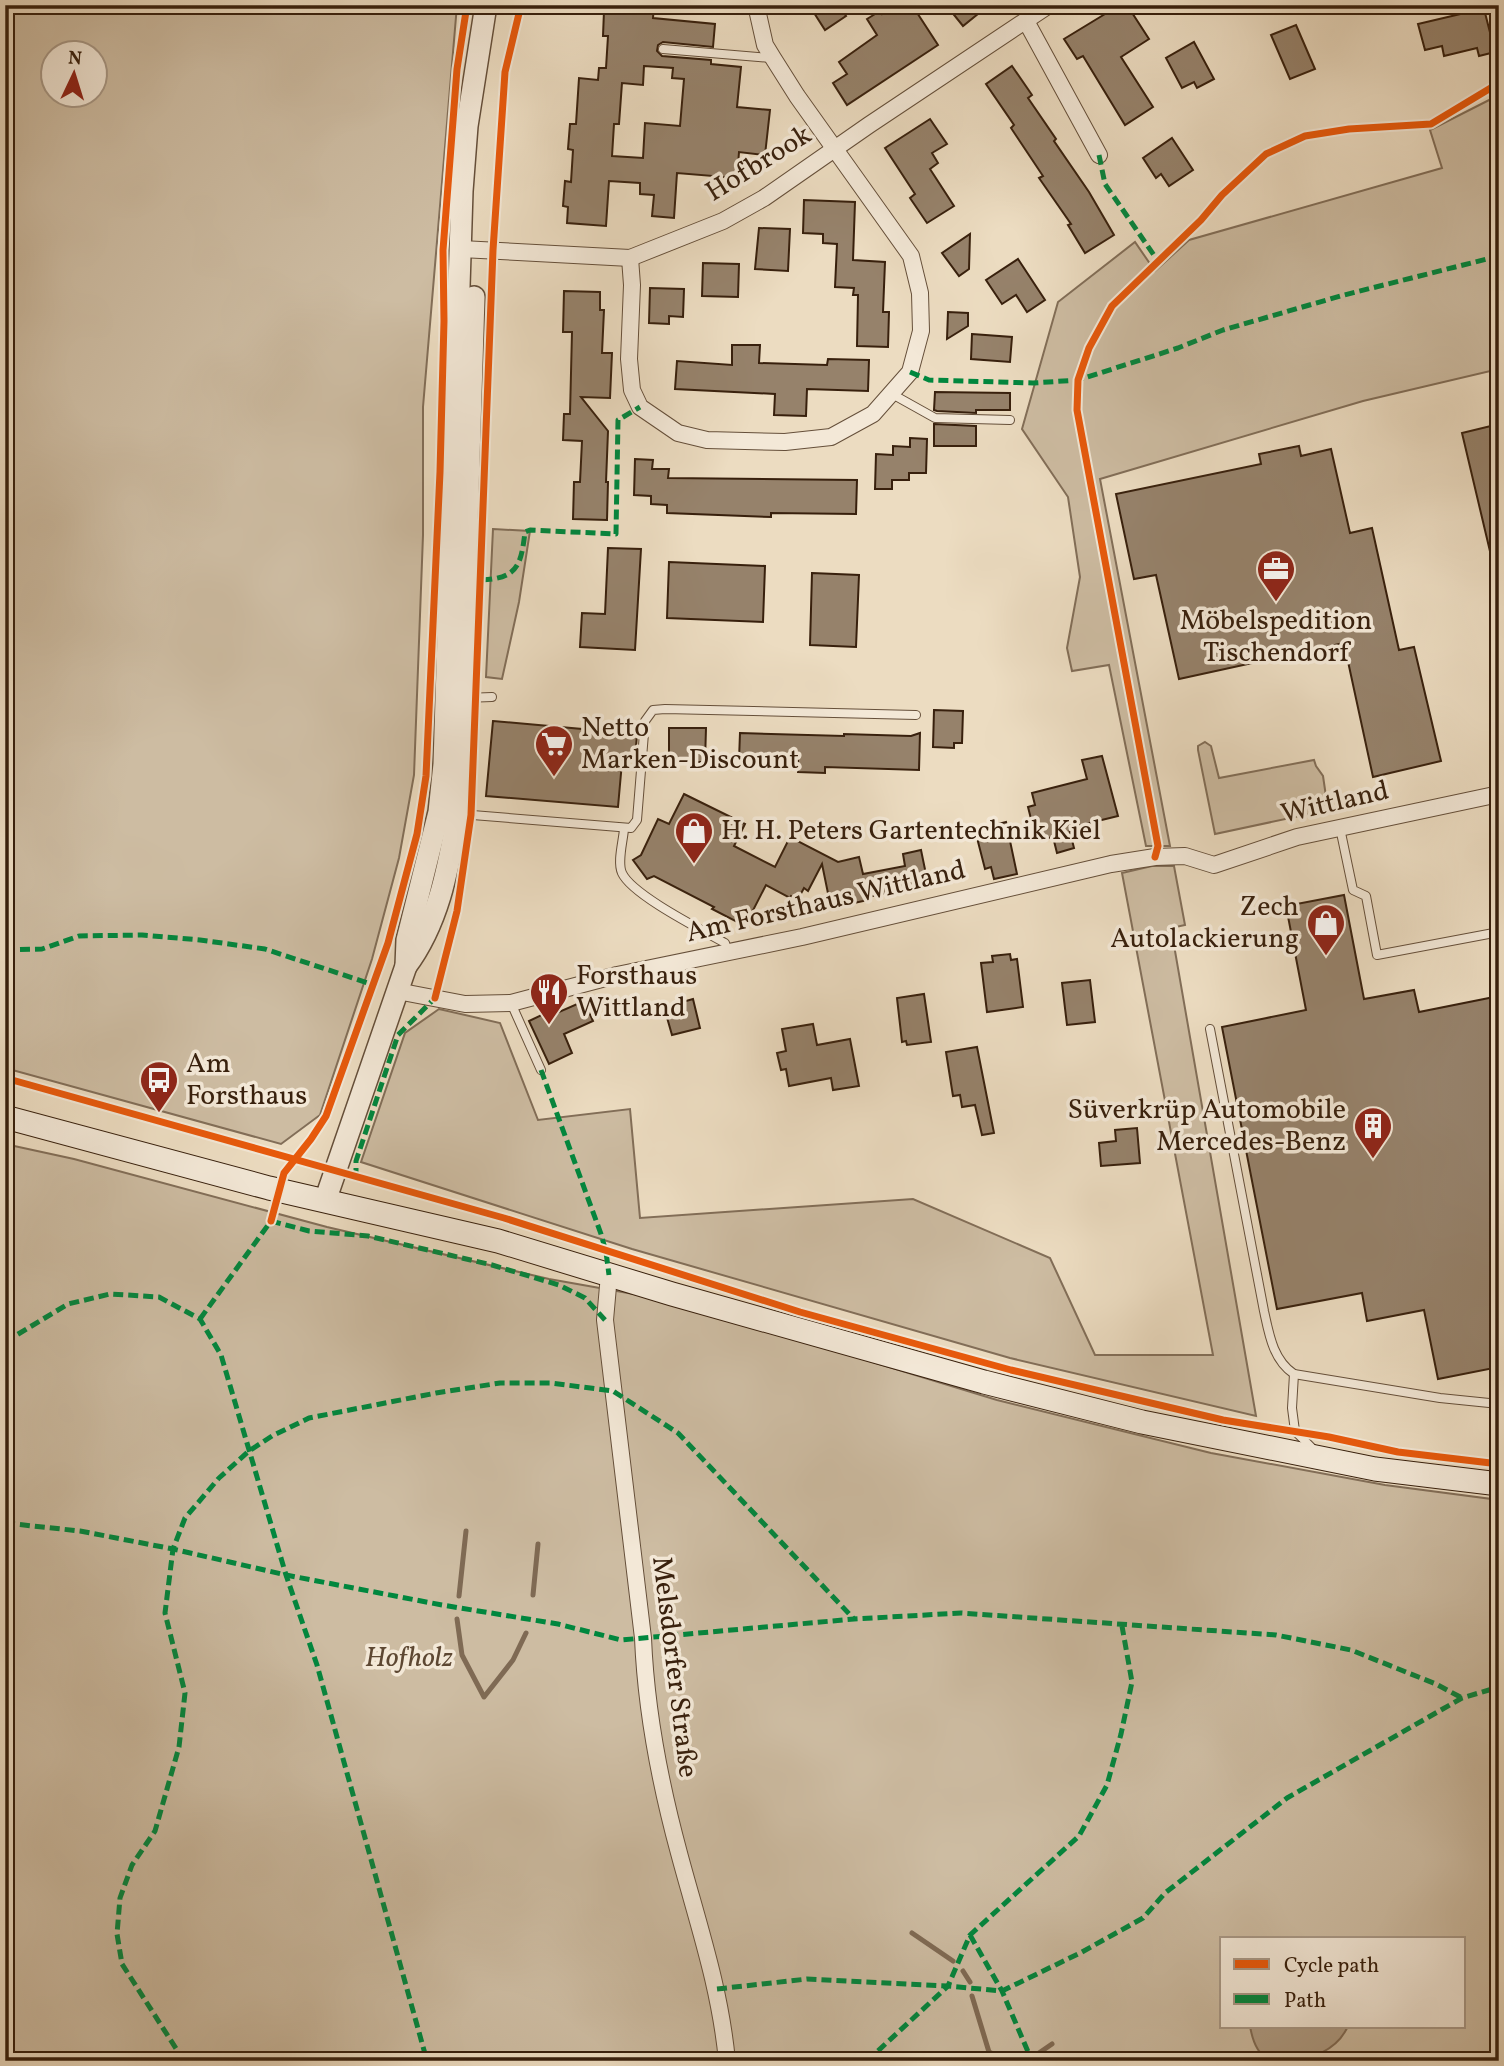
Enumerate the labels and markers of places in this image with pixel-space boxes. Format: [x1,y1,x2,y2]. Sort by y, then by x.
office icon: Möbelspedition Tischendorf [1255,548,1297,603]
place label: Möbelspedition Tischendorf [1180,602,1372,673]
place label: Netto Marken-Discount [581,709,799,780]
supermarket icon: Netto Marken-Discount [533,723,575,778]
shop icon: H. H. Peters Gartentechnik Kiel [673,810,715,865]
place label: H. H. Peters Gartentechnik Kiel [721,812,1101,851]
place label: Zech Autolackierung [1110,888,1299,959]
shop icon: Zech Autolackierung [1305,902,1347,957]
place label: Forsthaus Wittland [576,957,697,1028]
restaurant icon: Forsthaus Wittland [528,971,570,1026]
place label: Am Forsthaus [186,1045,307,1116]
bus stop icon: Am Forsthaus [138,1059,180,1114]
place label: Süverkrüp Automobile Mercedes-Benz [1067,1091,1346,1162]
building icon: Süverkrüp Automobile Mercedes-Benz [1352,1105,1394,1160]

